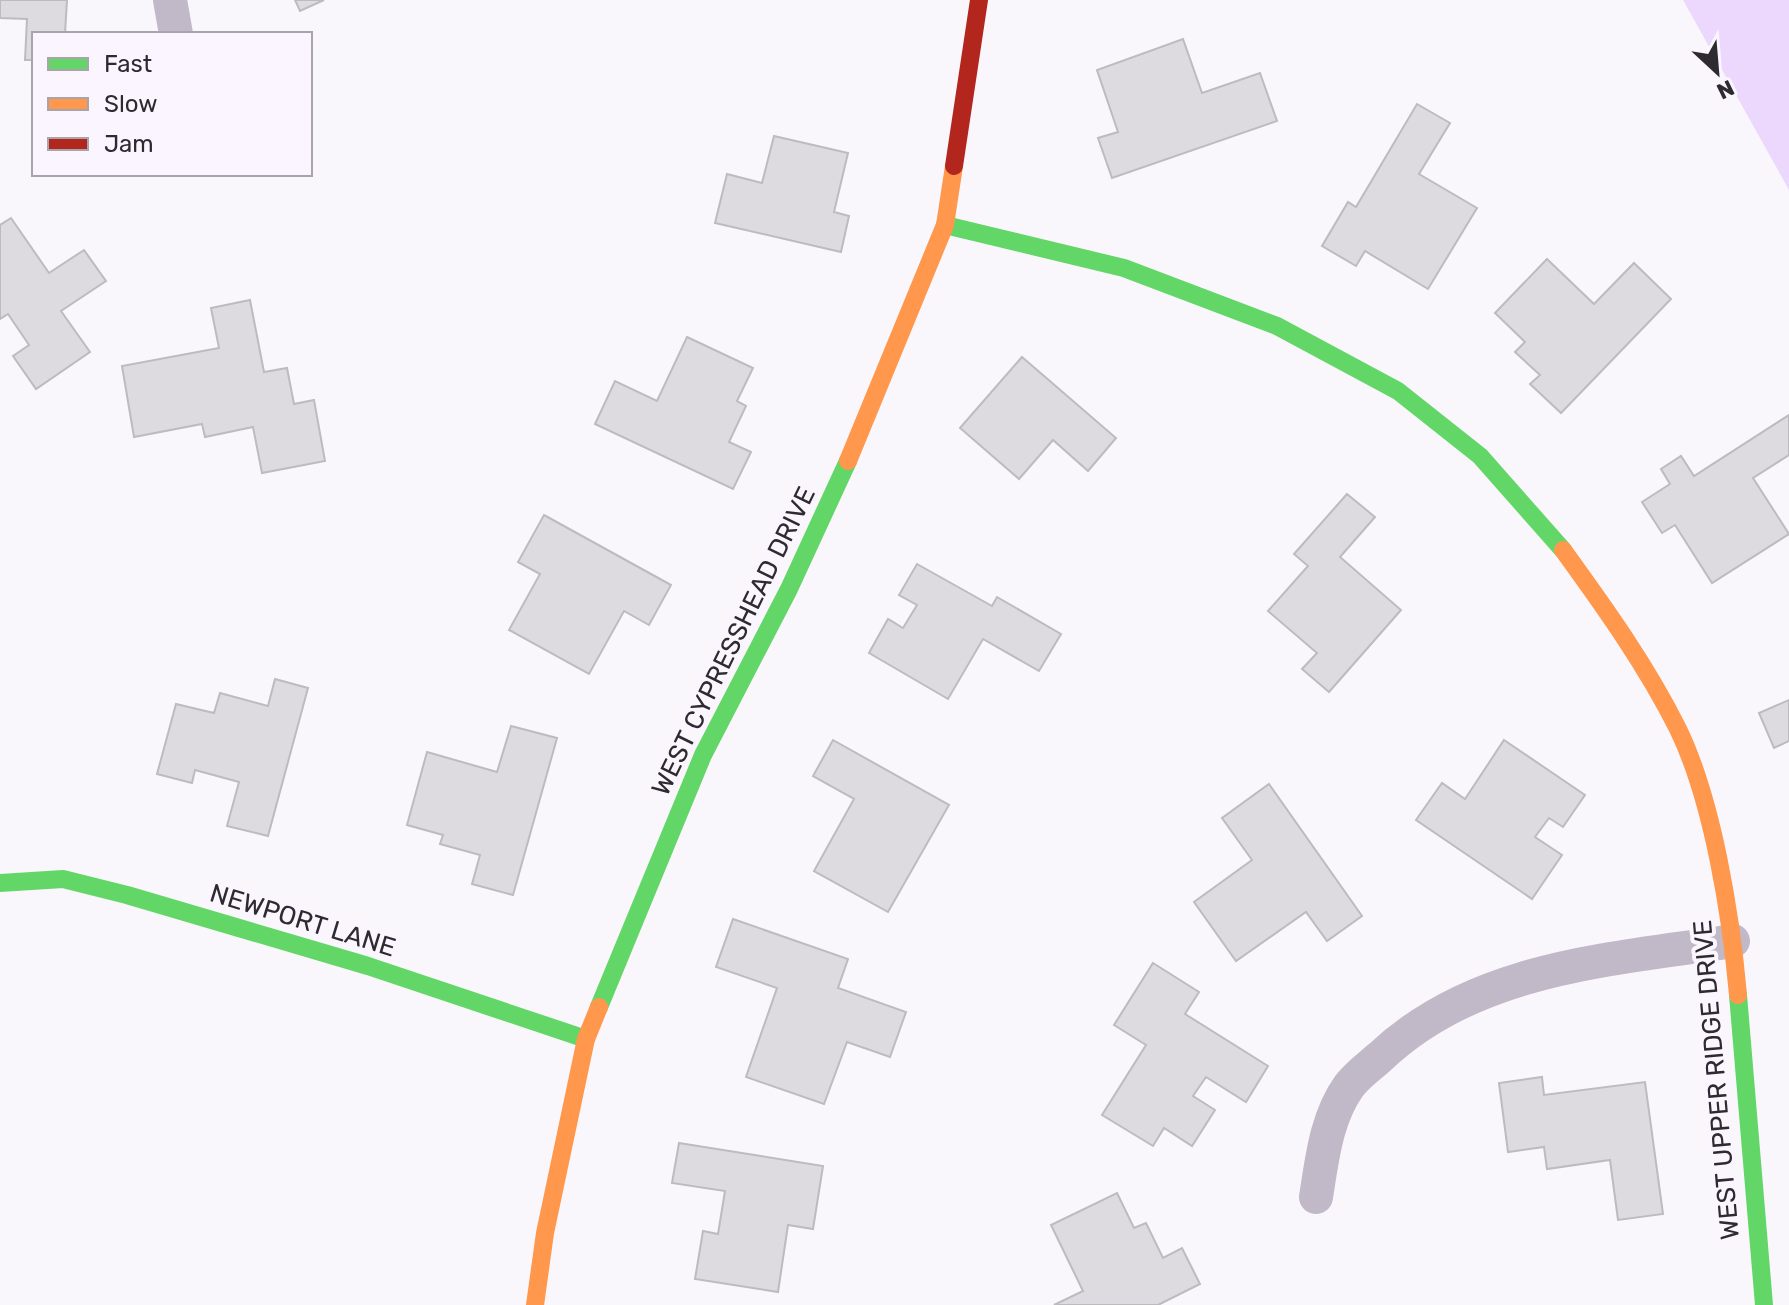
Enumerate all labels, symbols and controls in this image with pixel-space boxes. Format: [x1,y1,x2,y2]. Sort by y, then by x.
legend [32,32,312,176]
north arrow [1677,32,1757,112]
text: Fast [104,50,152,78]
text: N [1713,74,1739,105]
text: Slow [104,90,157,118]
text: Jam [104,130,154,158]
street label: WEST CYPRESSHEAD DRIVE [645,482,822,801]
street label: NEWPORT LANE [206,878,399,963]
street label: WEST UPPER RIDGE DRIVE [1687,919,1746,1241]

